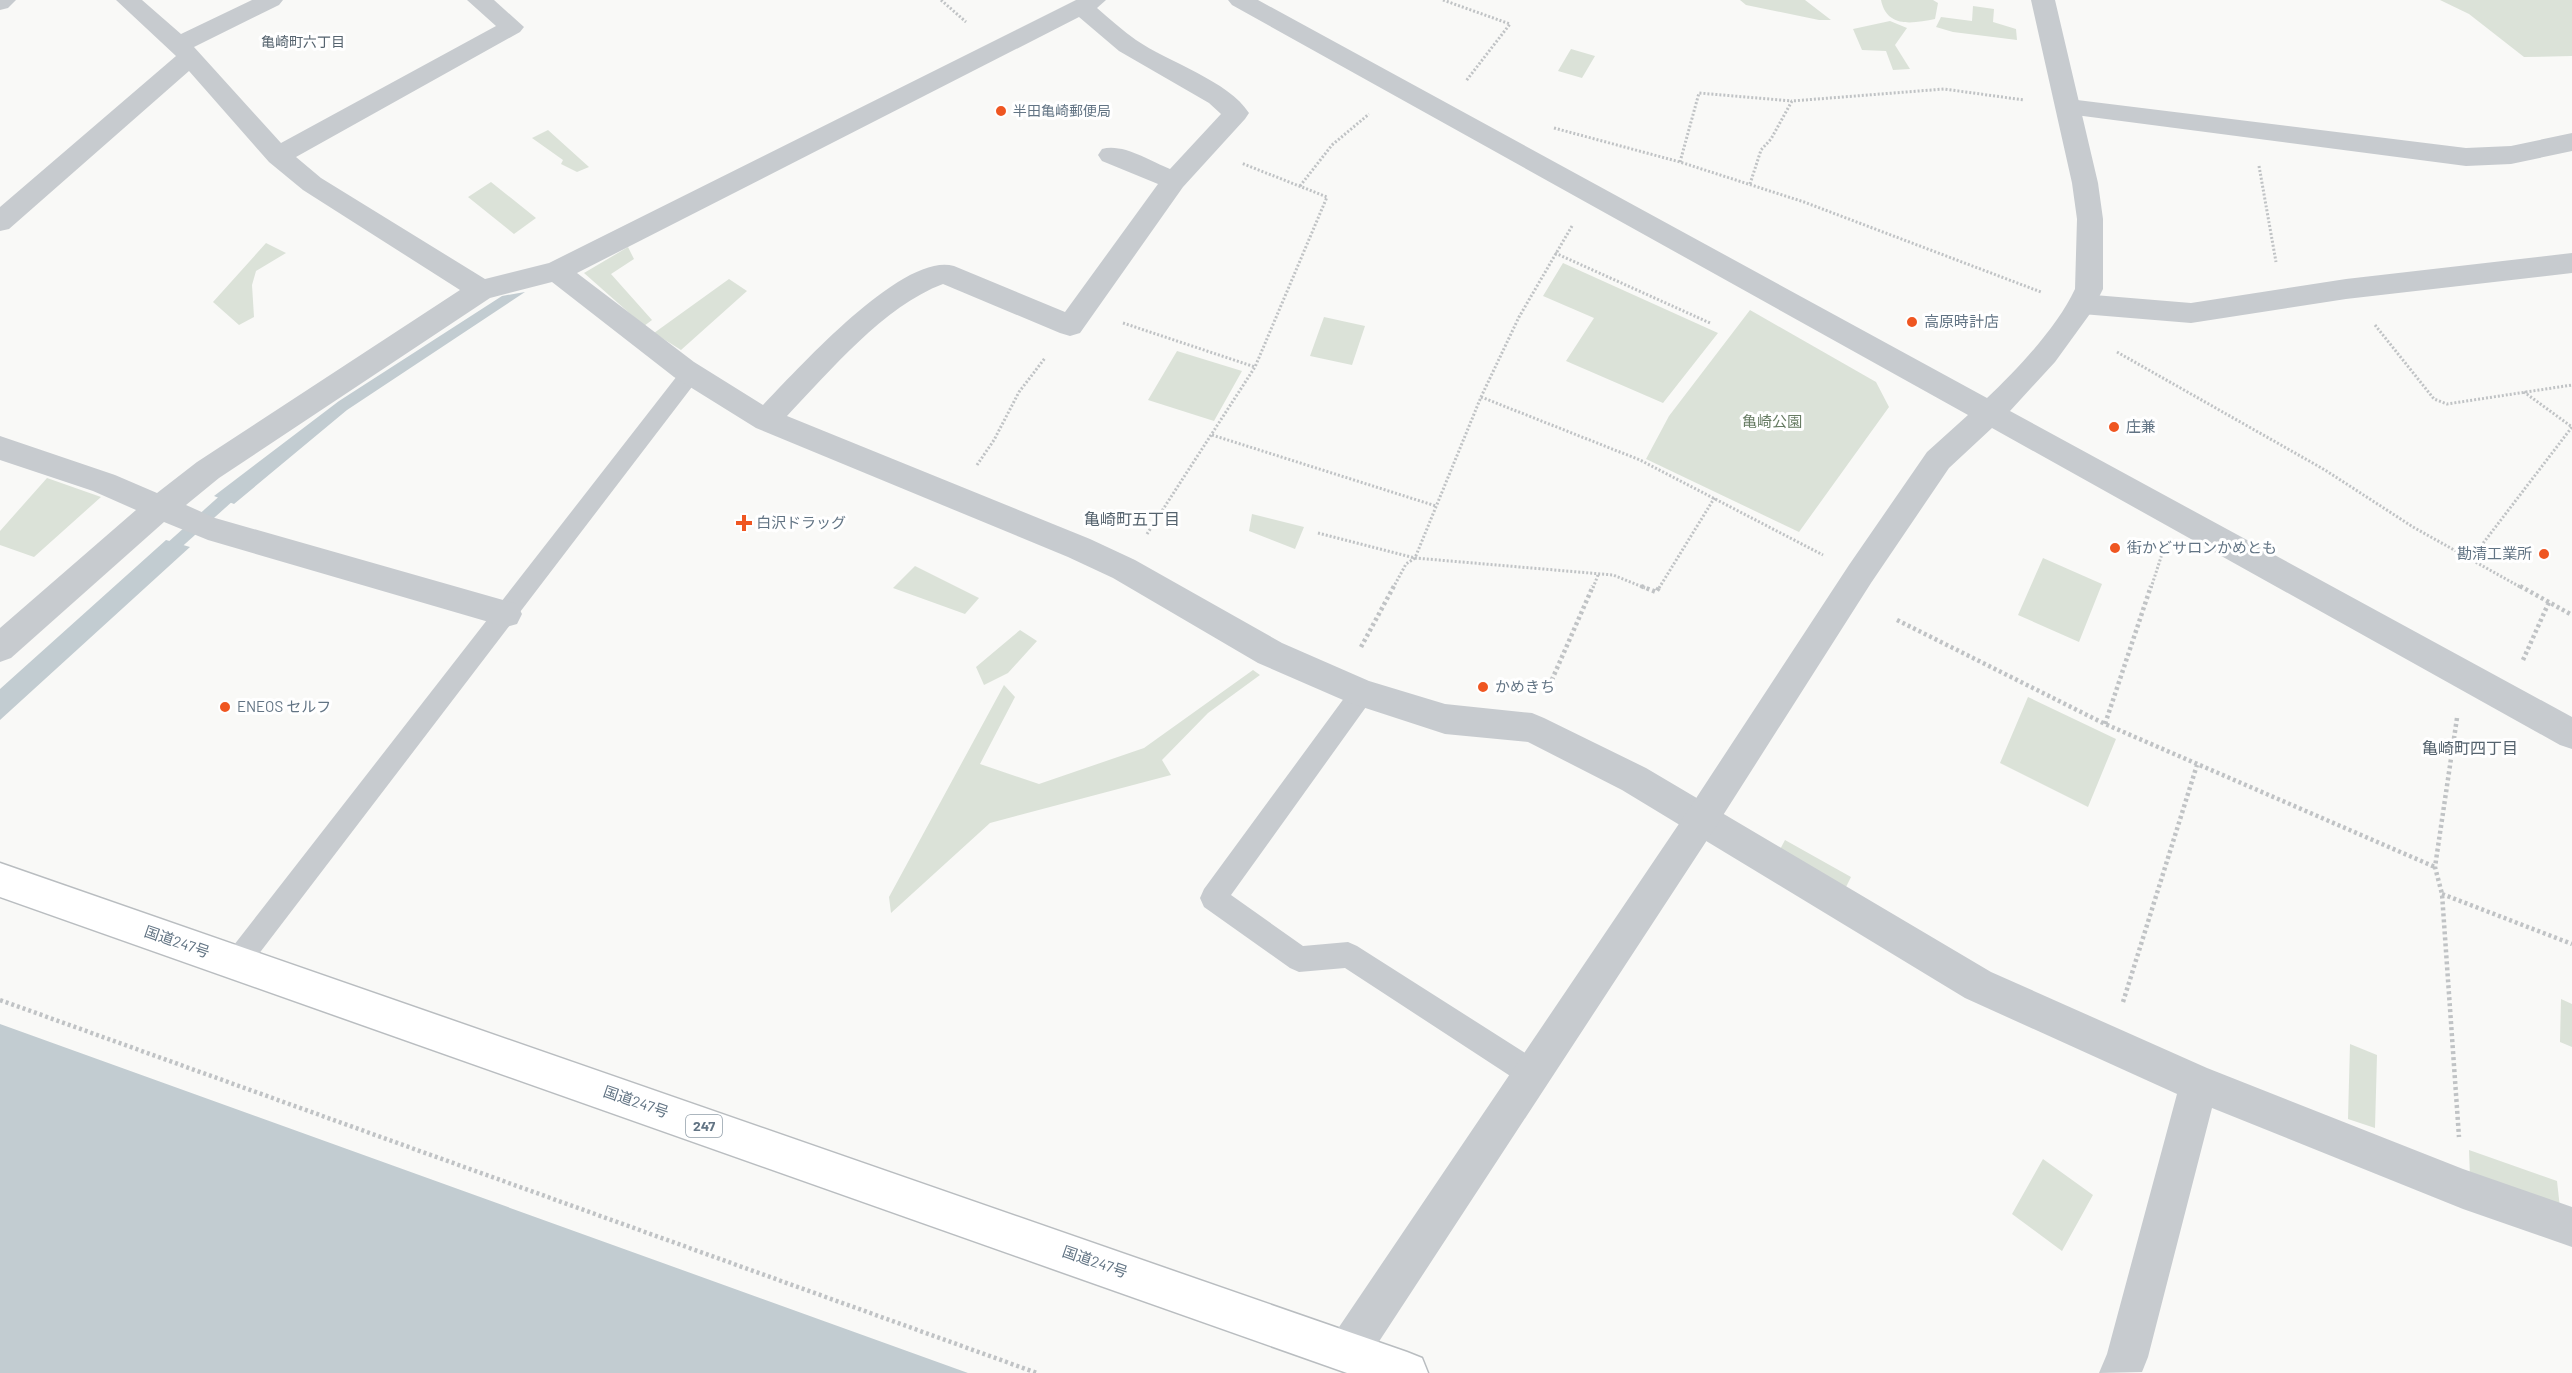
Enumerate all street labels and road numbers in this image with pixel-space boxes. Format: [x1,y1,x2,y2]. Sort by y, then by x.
street label: 国道247号 [142,921,212,961]
street label: 国道247号 [601,1081,671,1121]
road number: 247 [686,1115,722,1137]
street label: 国道247号 [1060,1241,1130,1281]

